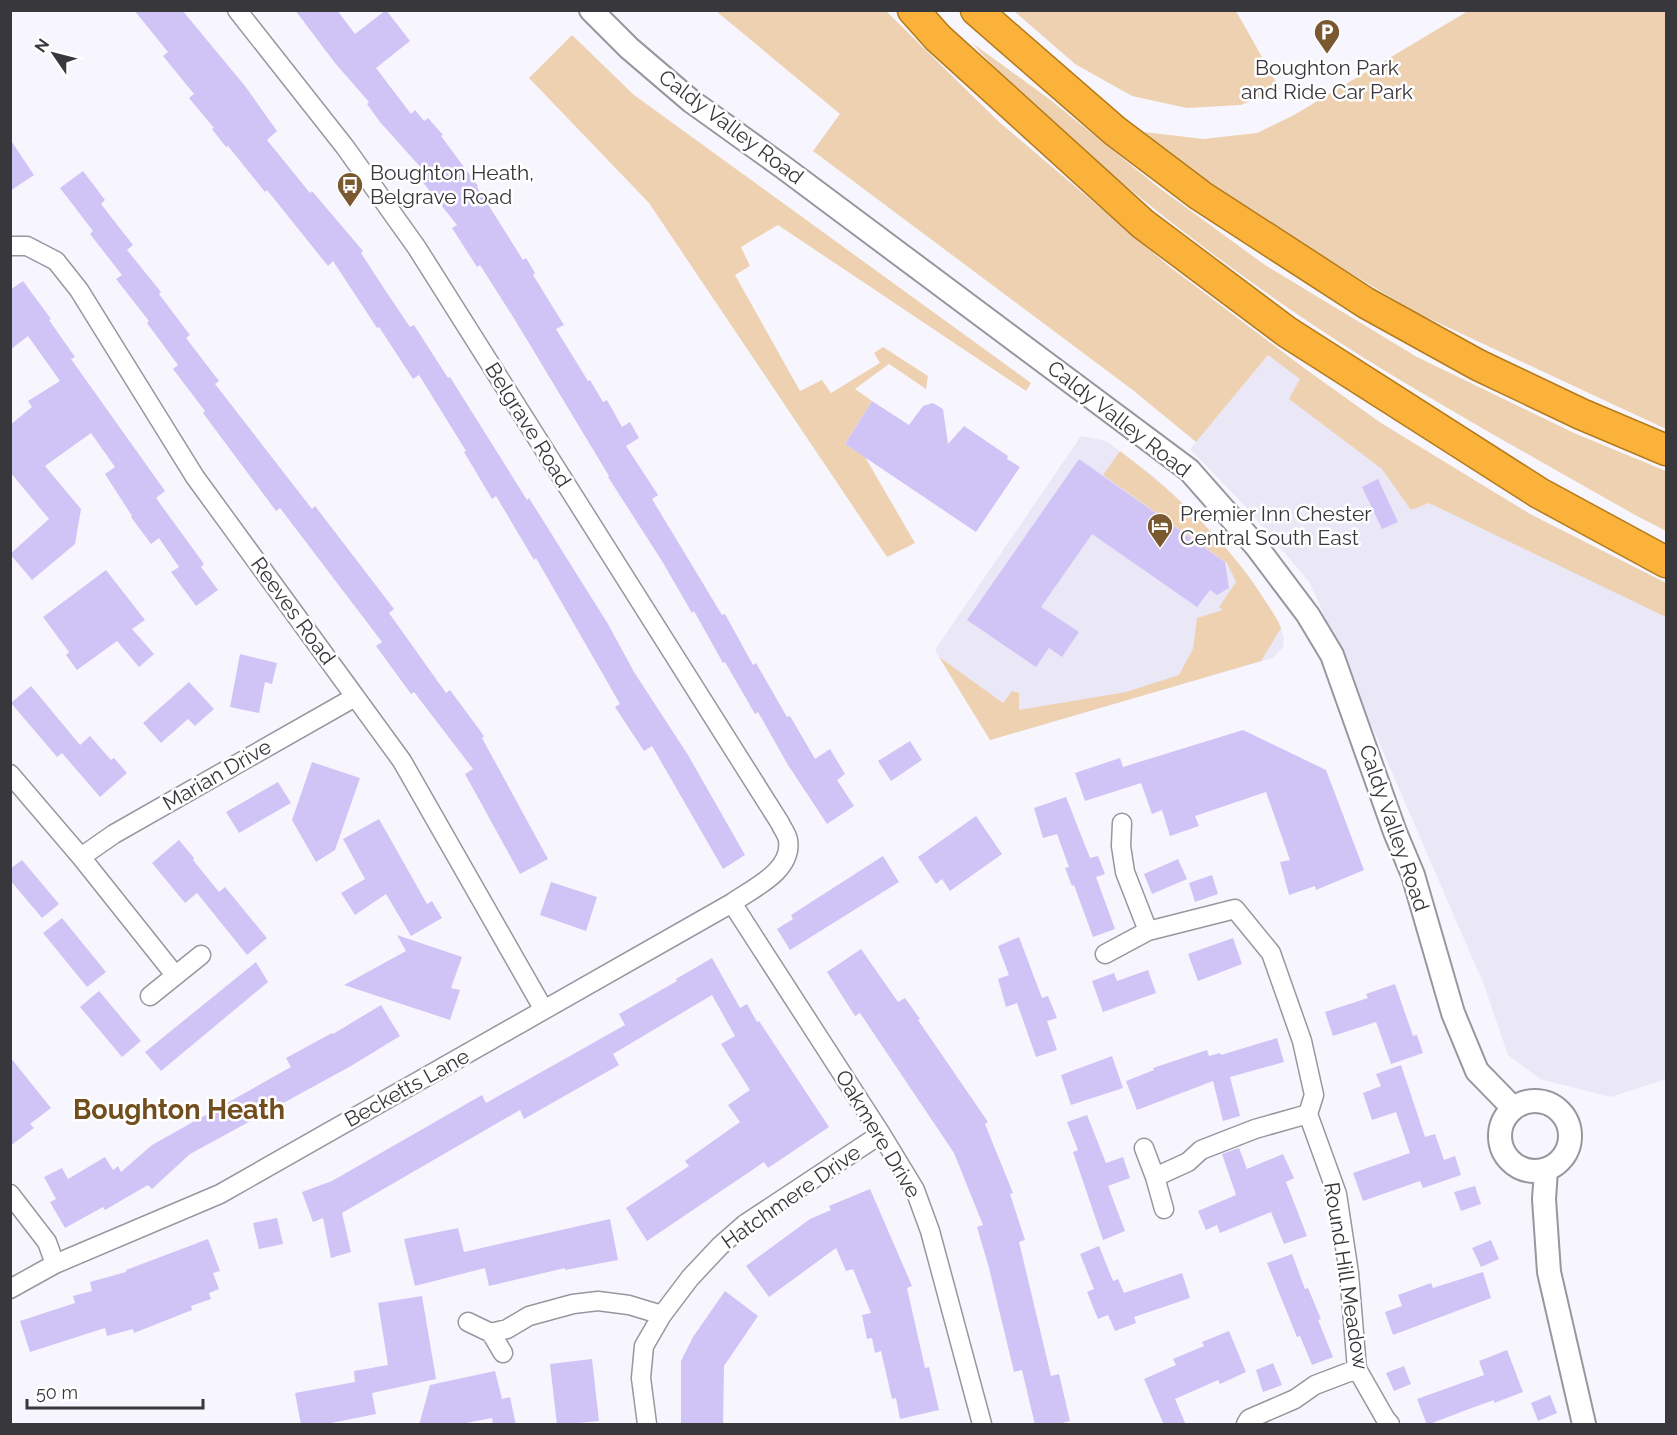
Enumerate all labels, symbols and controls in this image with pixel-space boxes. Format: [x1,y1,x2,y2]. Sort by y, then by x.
parking icon: Boughton Park and Ride Car Park [1312,17,1342,55]
north arrow [24,24,84,84]
text: N [31,35,53,56]
place label: Boughton Park and Ride Car Park [1241,55,1413,104]
street label: Caldy Valley Road [654,64,809,189]
place label: Boughton Heath, Belgrave Road [370,160,534,209]
bus stop icon: Boughton Heath, Belgrave Road [335,170,365,208]
street label: Caldy Valley Road [1043,355,1196,482]
street label: Belgrave Road [480,358,577,492]
place label: Premier Inn Chester Central South East [1180,501,1372,550]
hotel icon: Premier Inn Chester Central South East [1145,511,1175,549]
street label: Reeves Road [246,552,341,669]
street label: Marian Drive [158,734,275,816]
street label: Caldy Valley Road [1354,741,1435,914]
street label: Becketts Lane [340,1043,473,1132]
street label: Oakmere Drive [830,1065,926,1202]
district label: Boughton Heath [73,1094,285,1125]
street label: Hatchmere Drive [716,1139,865,1254]
street label: Round Hill Meadow [1319,1180,1374,1371]
scale bar [27,1372,202,1410]
text: 50 m [36,1382,78,1403]

